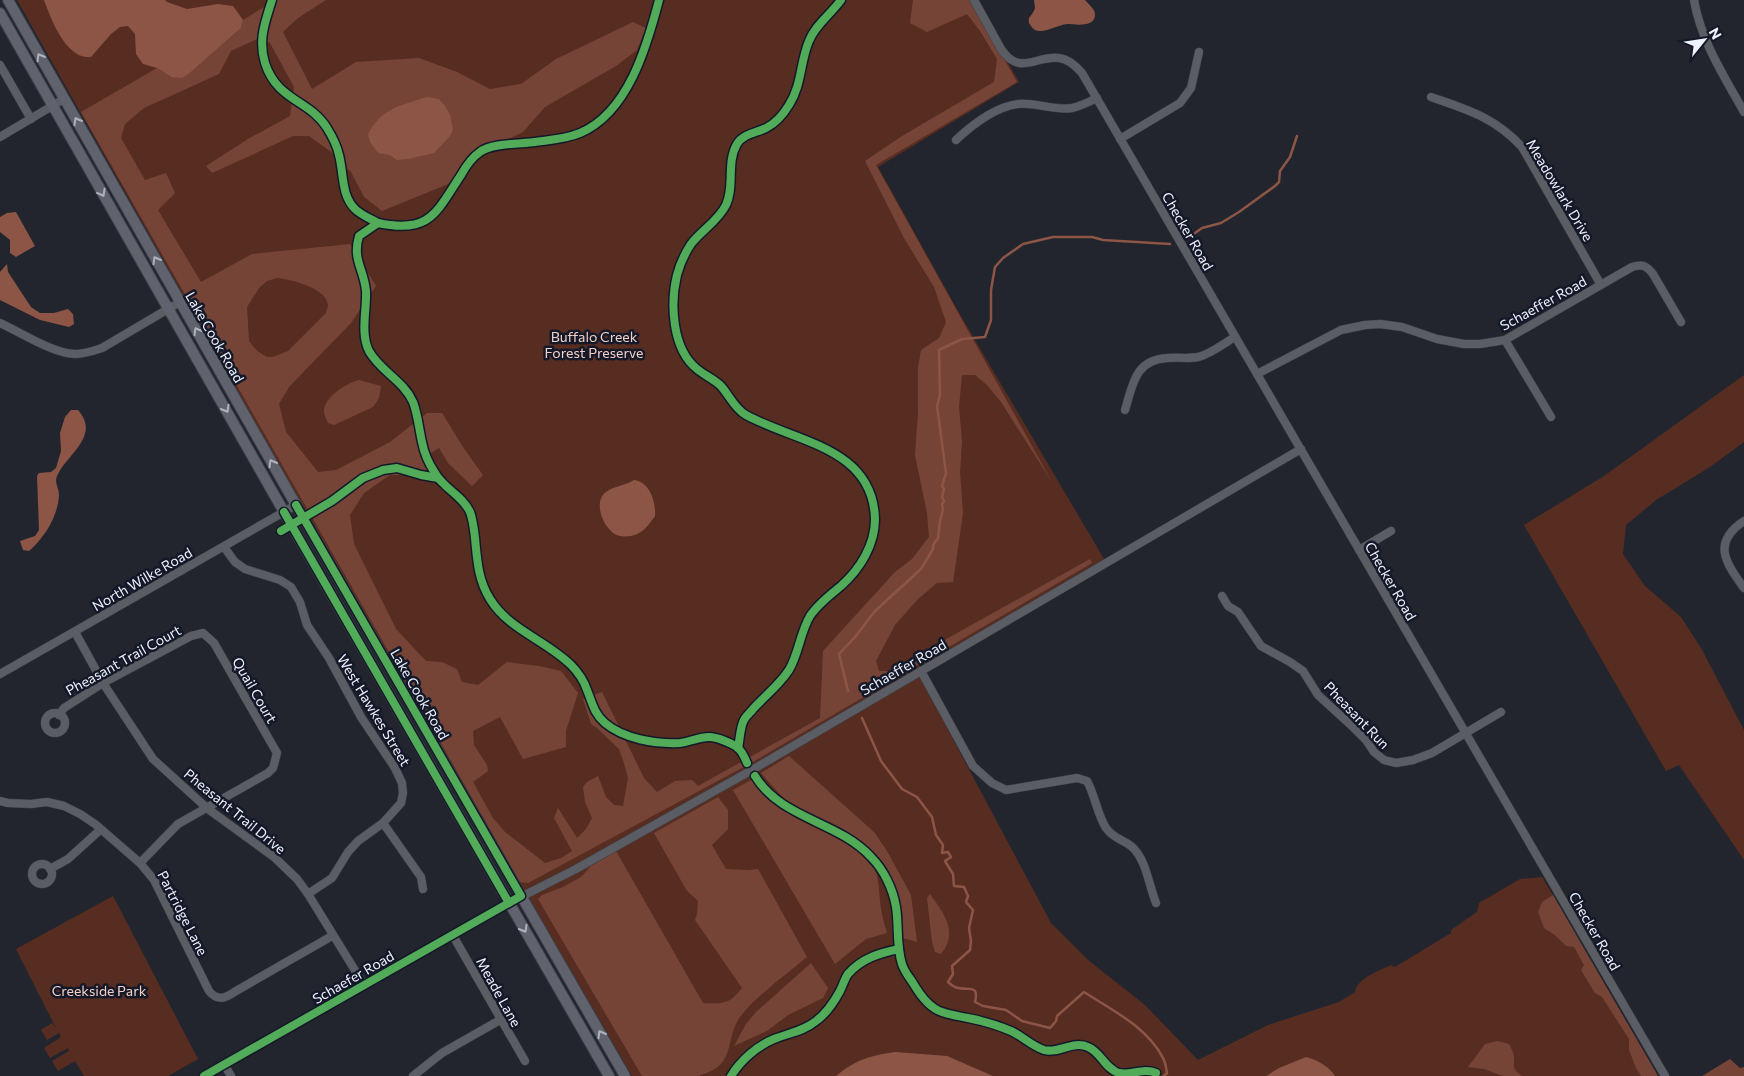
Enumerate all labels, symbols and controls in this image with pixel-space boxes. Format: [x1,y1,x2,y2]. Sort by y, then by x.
north arrow [1679,15,1729,65]
text: N [1706,24,1726,42]
one-way arrow [36,53,46,62]
one-way arrow [73,117,83,126]
street label: Meadowlark Drive [1523,136,1597,244]
one-way arrow [96,187,106,196]
street label: Checker Road [1159,189,1217,273]
one-way arrow [152,257,162,266]
street label: Schaeffer Road [1497,272,1589,334]
street label: Lake Cook Road [182,289,248,385]
one-way arrow [193,328,203,337]
park label: Buffalo Creek Forest Preserve [545,328,643,361]
one-way arrow [220,404,230,413]
one-way arrow [268,459,278,468]
street label: Checker Road [1362,539,1420,623]
street label: North Wilke Road [89,544,195,614]
street label: Pheasant Trail Court [62,621,184,699]
street label: Schaeffer Road [857,636,949,698]
street label: Lake Cook Road [387,646,453,742]
street label: West Hawkes Street [334,651,414,769]
street label: Quail Court [229,654,281,726]
street label: Pheasant Run [1321,678,1393,752]
street label: Pheasant Trail Drive [181,765,289,857]
street label: Partridge Lane [154,868,212,958]
street label: Checker Road [1566,889,1624,973]
one-way arrow [518,923,528,932]
street label: Schaefer Road [309,947,397,1007]
street label: Meade Lane [473,954,525,1030]
park label: Creekside Park [52,982,147,999]
one-way arrow [597,1030,607,1039]

